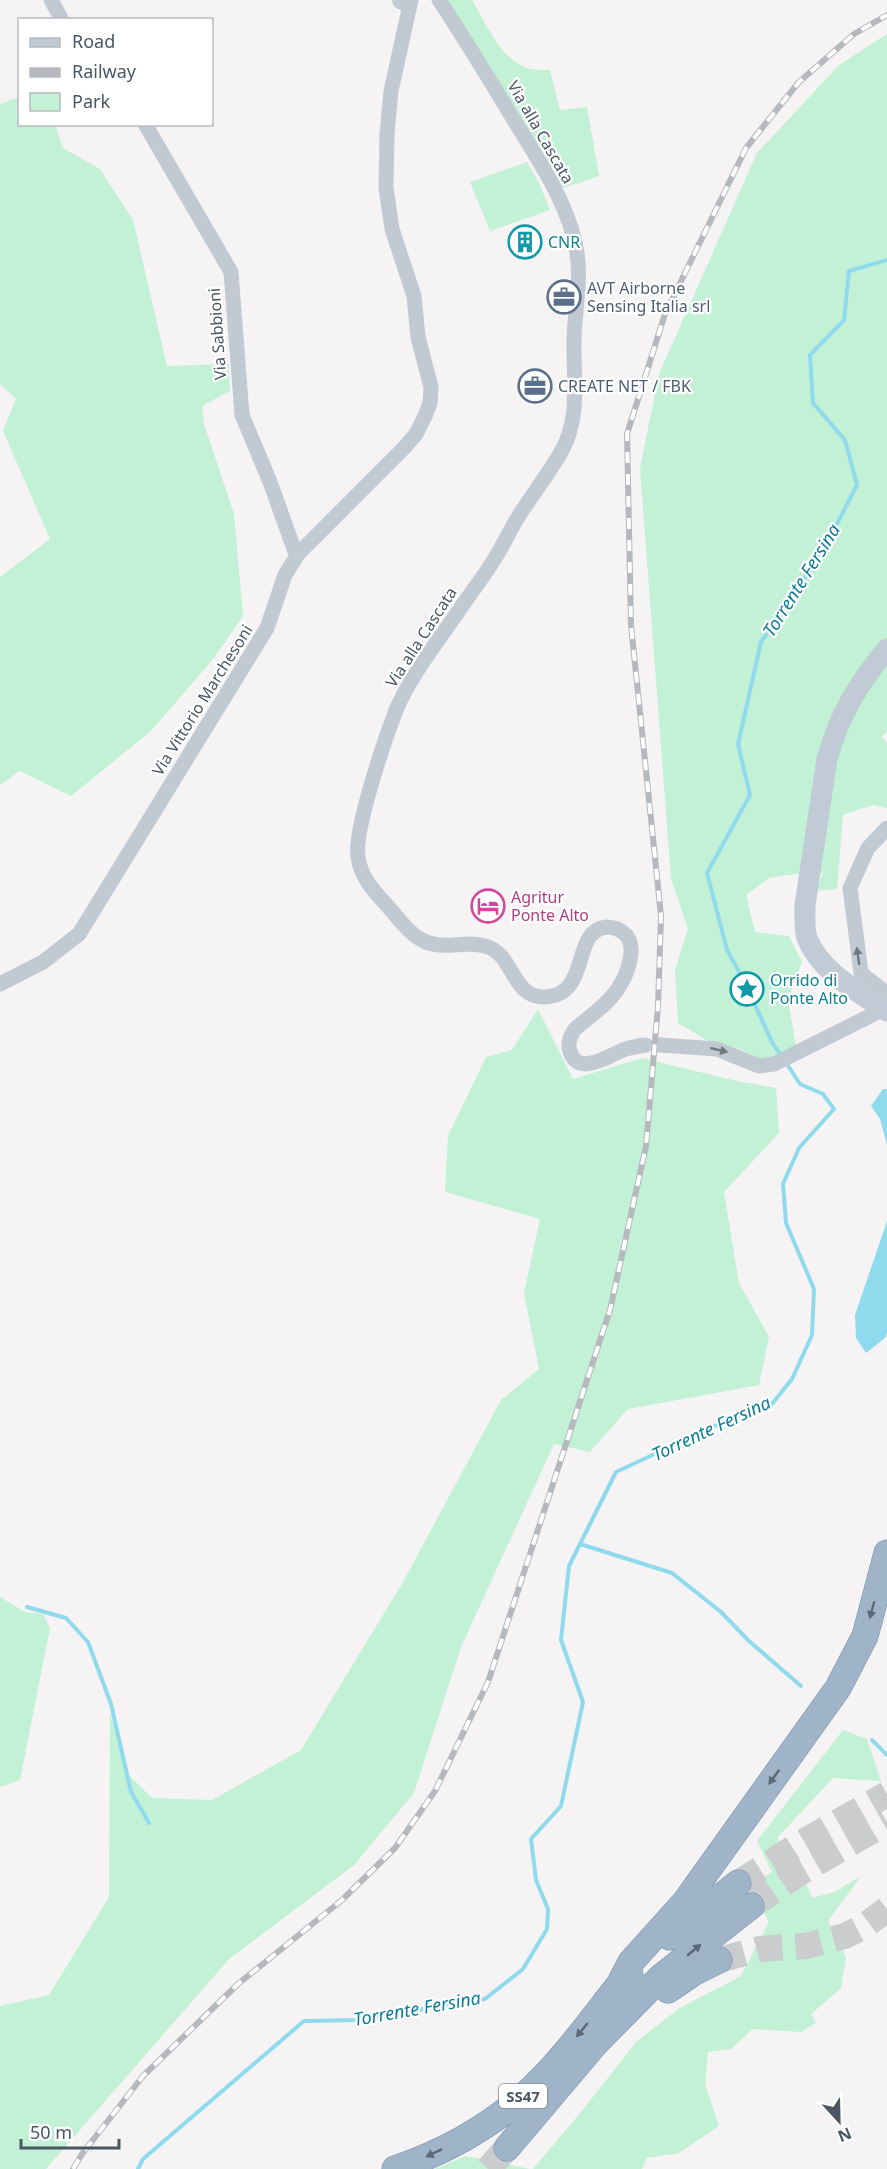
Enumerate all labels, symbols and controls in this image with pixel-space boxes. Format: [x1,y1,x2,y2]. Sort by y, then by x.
legend [18,18,213,126]
text: Road [72,29,115,53]
text: Railway [72,59,137,83]
street label: Via alla Cascata [503,77,579,187]
text: Park [72,89,110,113]
building icon: CNR [507,224,543,260]
place label: CNR [548,231,580,253]
place label: AVT Airborne Sensing Italia srl [587,277,710,317]
office icon: AVT Airborne Sensing Italia srl [546,279,582,315]
street label: Via Sabbioni [203,287,231,381]
office icon: CREATE NET / FBK [517,368,553,404]
place label: CREATE NET / FBK [558,375,691,397]
water label: Torrente Fersina [757,519,845,641]
street label: Via alla Cascata [380,583,462,691]
street label: Via Vittorio Marchesoni [147,620,257,780]
place label: Agritur Ponte Alto [511,886,589,926]
hotel icon: Agritur Ponte Alto [470,888,506,924]
one-way arrow [853,946,862,965]
place label: Orrido di Ponte Alto [770,969,848,1009]
place icon: Orrido di Ponte Alto [729,971,765,1007]
one-way arrow [710,1046,729,1055]
water label: Torrente Fersina [648,1390,774,1466]
one-way arrow [867,1601,876,1619]
one-way arrow [768,1768,780,1784]
one-way arrow [686,1943,702,1956]
water label: Torrente Fersina [352,1985,482,2031]
one-way arrow [576,2022,589,2037]
road number: SS47 [499,2084,547,2108]
north arrow [809,2091,869,2151]
scale bar [21,2112,118,2150]
text: 50 m [30,2120,72,2144]
text: N [834,2122,855,2148]
one-way arrow [426,2149,443,2158]

